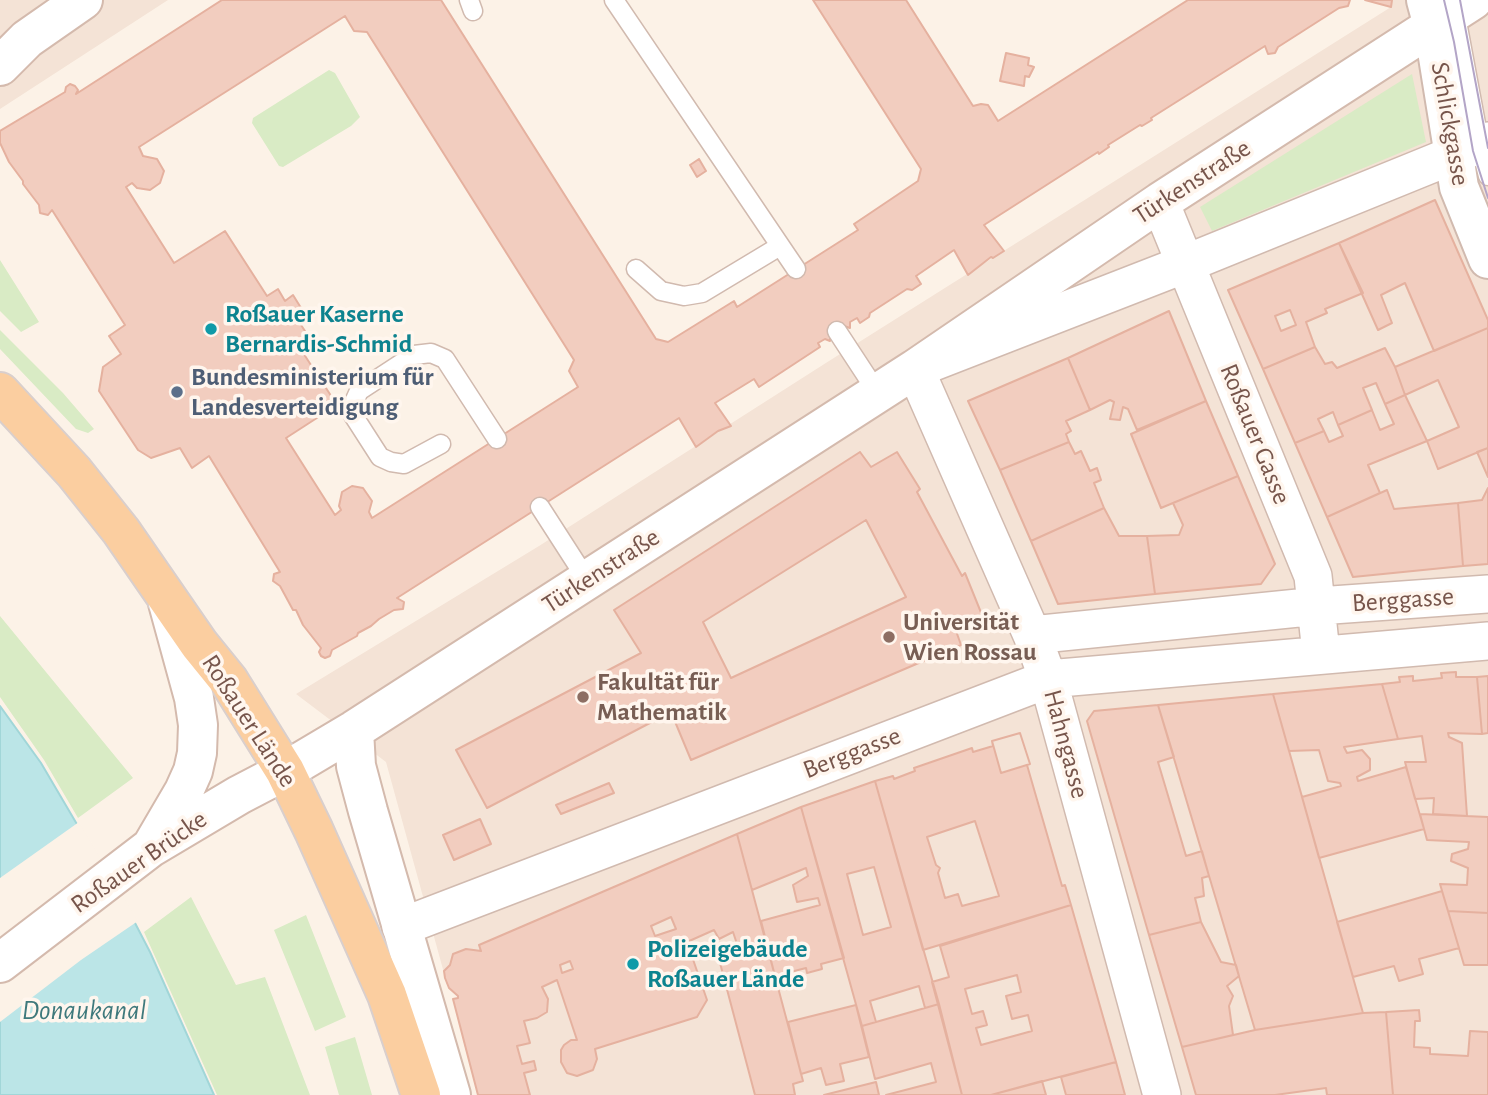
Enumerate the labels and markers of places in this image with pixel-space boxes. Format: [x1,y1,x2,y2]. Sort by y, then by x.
place label: Roßauer Kaserne Bernardis-Schmid [225,298,412,360]
marker: Roßauer Kaserne Bernardis-Schmid [203,321,219,337]
place label: Bundesministerium für Landesverteidigung [191,361,434,422]
marker: Bundesministerium für Landesverteidigung [169,384,185,400]
place label: Universität Wien Rossau [903,606,1037,668]
marker: Universität Wien Rossau [881,629,897,645]
place label: Fakultät für Mathematik [597,666,727,728]
marker: Fakultät für Mathematik [575,689,591,705]
place label: Polizeigebäude Roßauer Lände [647,933,808,995]
marker: Polizeigebäude Roßauer Lände [625,956,641,972]

